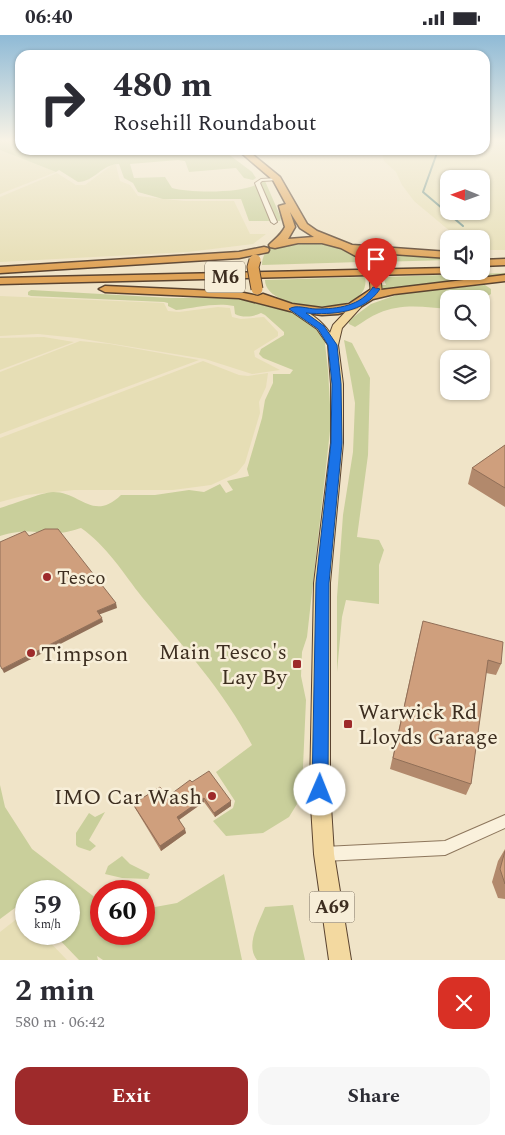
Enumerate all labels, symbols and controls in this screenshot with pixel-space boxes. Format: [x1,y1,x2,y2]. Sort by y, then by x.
text: 06:40 [25,3,73,32]
text: 480 m [113,59,212,112]
icon: right [30,70,95,135]
text: Rosehill Roundabout [113,107,317,140]
north arrow [440,170,490,220]
map controls [440,170,490,400]
button: sound [440,230,490,280]
pin [355,238,397,289]
icon: arrive [362,245,390,273]
road number: M6 [205,261,245,293]
button: search [440,290,490,340]
button: layers [440,350,490,400]
place label: Tesco [57,564,106,593]
marker: Tesco [41,571,53,583]
place label: Main Tesco's Lay By [159,636,288,694]
place label: Timpson [41,638,128,671]
marker: Timpson [25,647,37,659]
marker: Main Tesco's Lay By [291,658,303,670]
place label: Warwick Rd Lloyds Garage [358,696,498,754]
marker: Warwick Rd Lloyds Garage [342,718,354,730]
position arrow [293,763,345,815]
place label: IMO Car Wash [54,781,202,814]
marker: IMO Car Wash [206,790,218,802]
speed limit sign: 60 [90,880,155,945]
text: 59 [33,887,62,925]
road number: A69 [310,891,354,923]
text: km/h [34,915,61,934]
text: 2 min [15,968,95,1014]
button: close [438,977,490,1029]
text: 580 m · 06:42 [15,1010,105,1034]
button: Exit [15,1067,248,1125]
button: Share [258,1067,490,1125]

